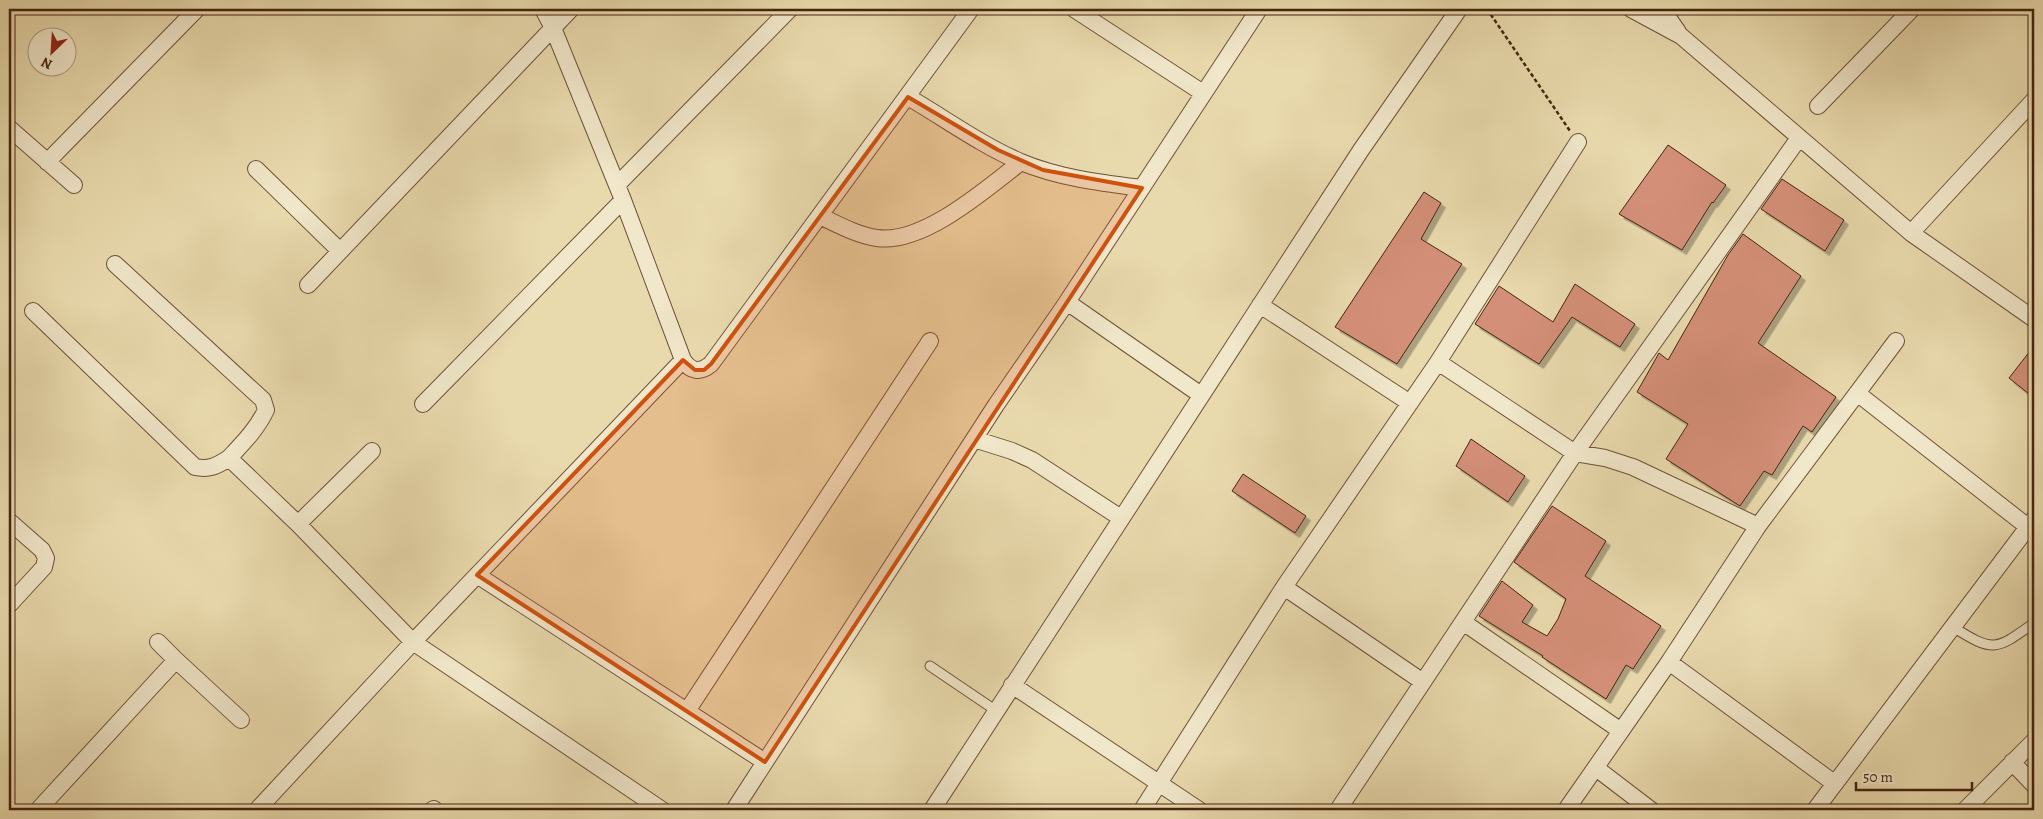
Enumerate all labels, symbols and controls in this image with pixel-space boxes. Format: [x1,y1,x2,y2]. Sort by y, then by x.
north arrow [28,28,78,78]
text: N [38,53,55,74]
scale bar [1856,759,1972,791]
text: 50 m [1863,767,1893,787]

